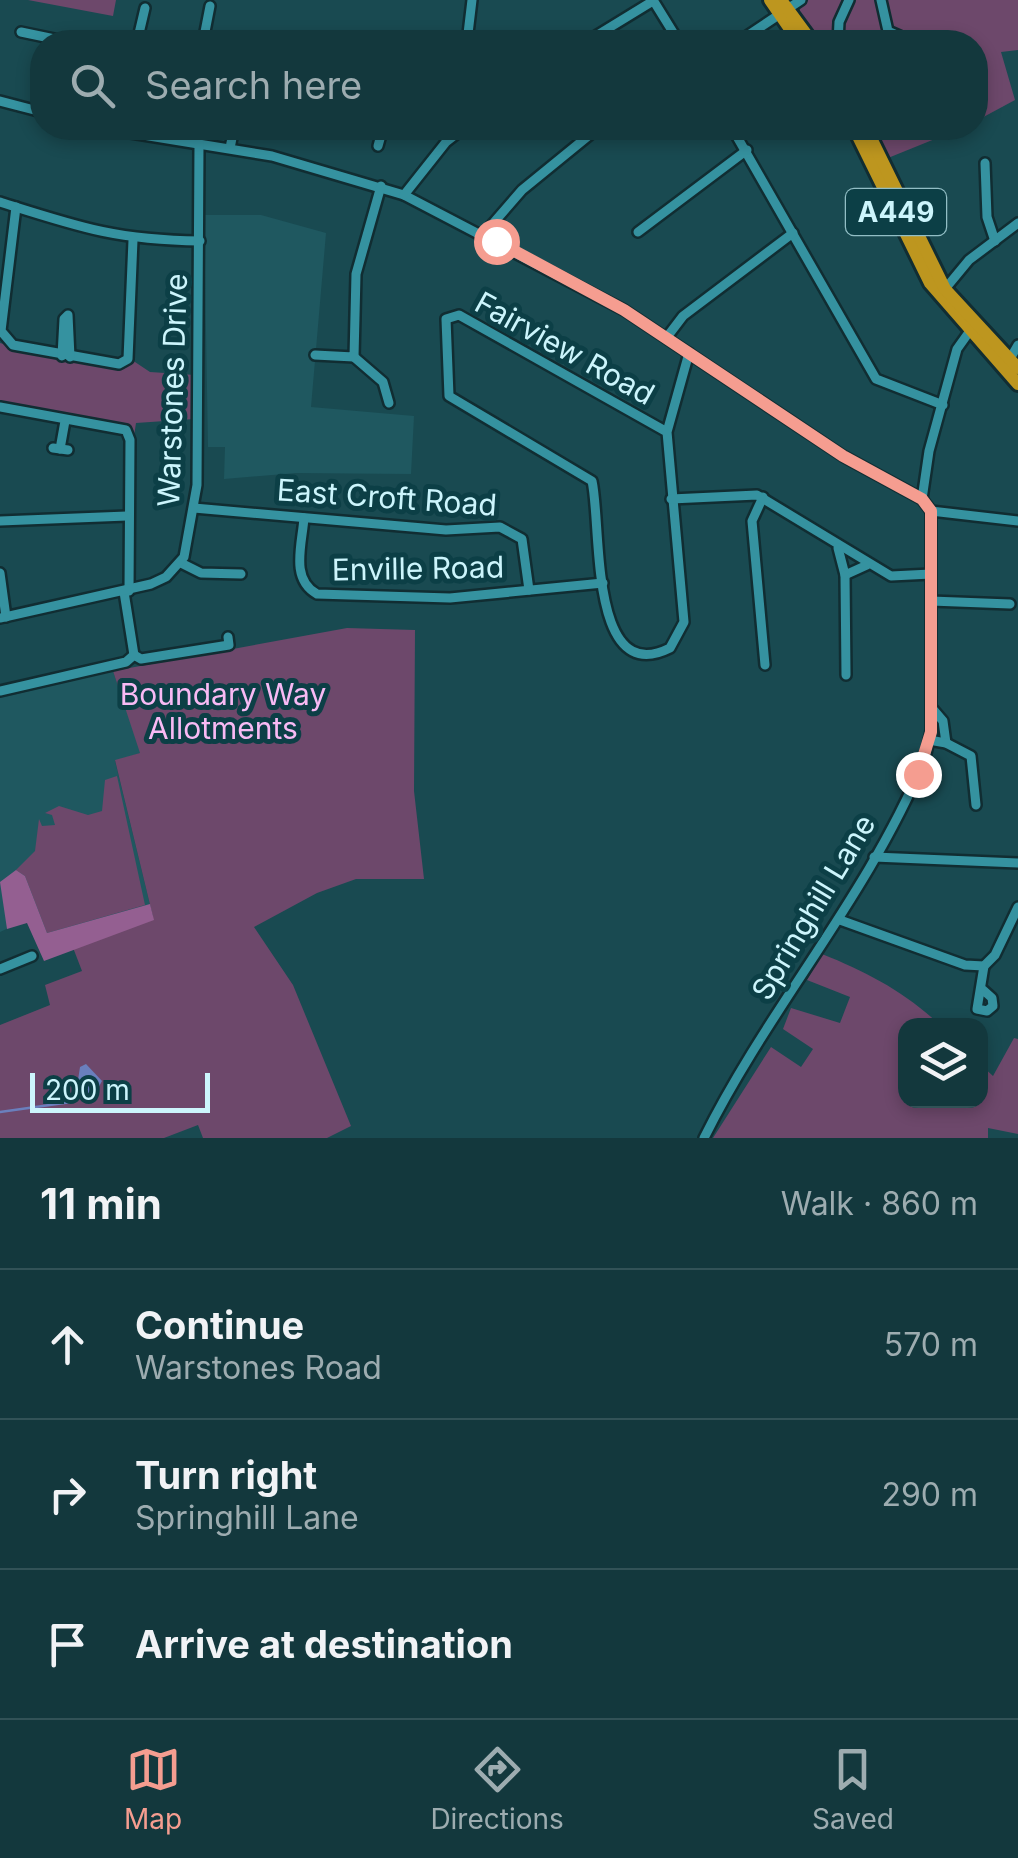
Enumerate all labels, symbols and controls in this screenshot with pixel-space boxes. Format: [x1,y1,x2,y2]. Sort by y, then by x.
search box [30,30,988,140]
icon: search [65,58,120,113]
text: Search here [145,62,362,108]
road number: A449 [846,189,946,235]
route start [474,219,520,265]
street label: Warstones Drive [150,273,194,507]
street label: Fairview Road [469,284,661,412]
street label: East Croft Road [276,471,498,523]
street label: Enville Road [332,548,504,588]
park label: Boundary Way Allotments [120,676,326,746]
route end [896,752,942,798]
street label: Springhill Lane [744,808,882,1006]
map controls [898,1018,988,1108]
button: layers [898,1018,988,1108]
scale bar [30,1068,210,1112]
text: 200 m [45,1073,130,1107]
text: 11 min [40,1178,162,1229]
text: Walk · 860 m [781,1184,978,1223]
text: Continue [135,1302,304,1348]
icon: ahead [40,1317,95,1372]
text: 570 m [884,1325,978,1364]
text: Warstones Road [135,1348,382,1387]
text: Turn right [135,1452,317,1498]
icon: right [40,1467,95,1522]
text: 290 m [881,1475,978,1514]
text: Springhill Lane [135,1498,359,1537]
icon: arrive [40,1617,95,1672]
text: Arrive at destination [135,1621,513,1667]
tab: Map [124,1742,182,1836]
tab: Directions [430,1742,564,1836]
tab: Saved [812,1742,894,1836]

